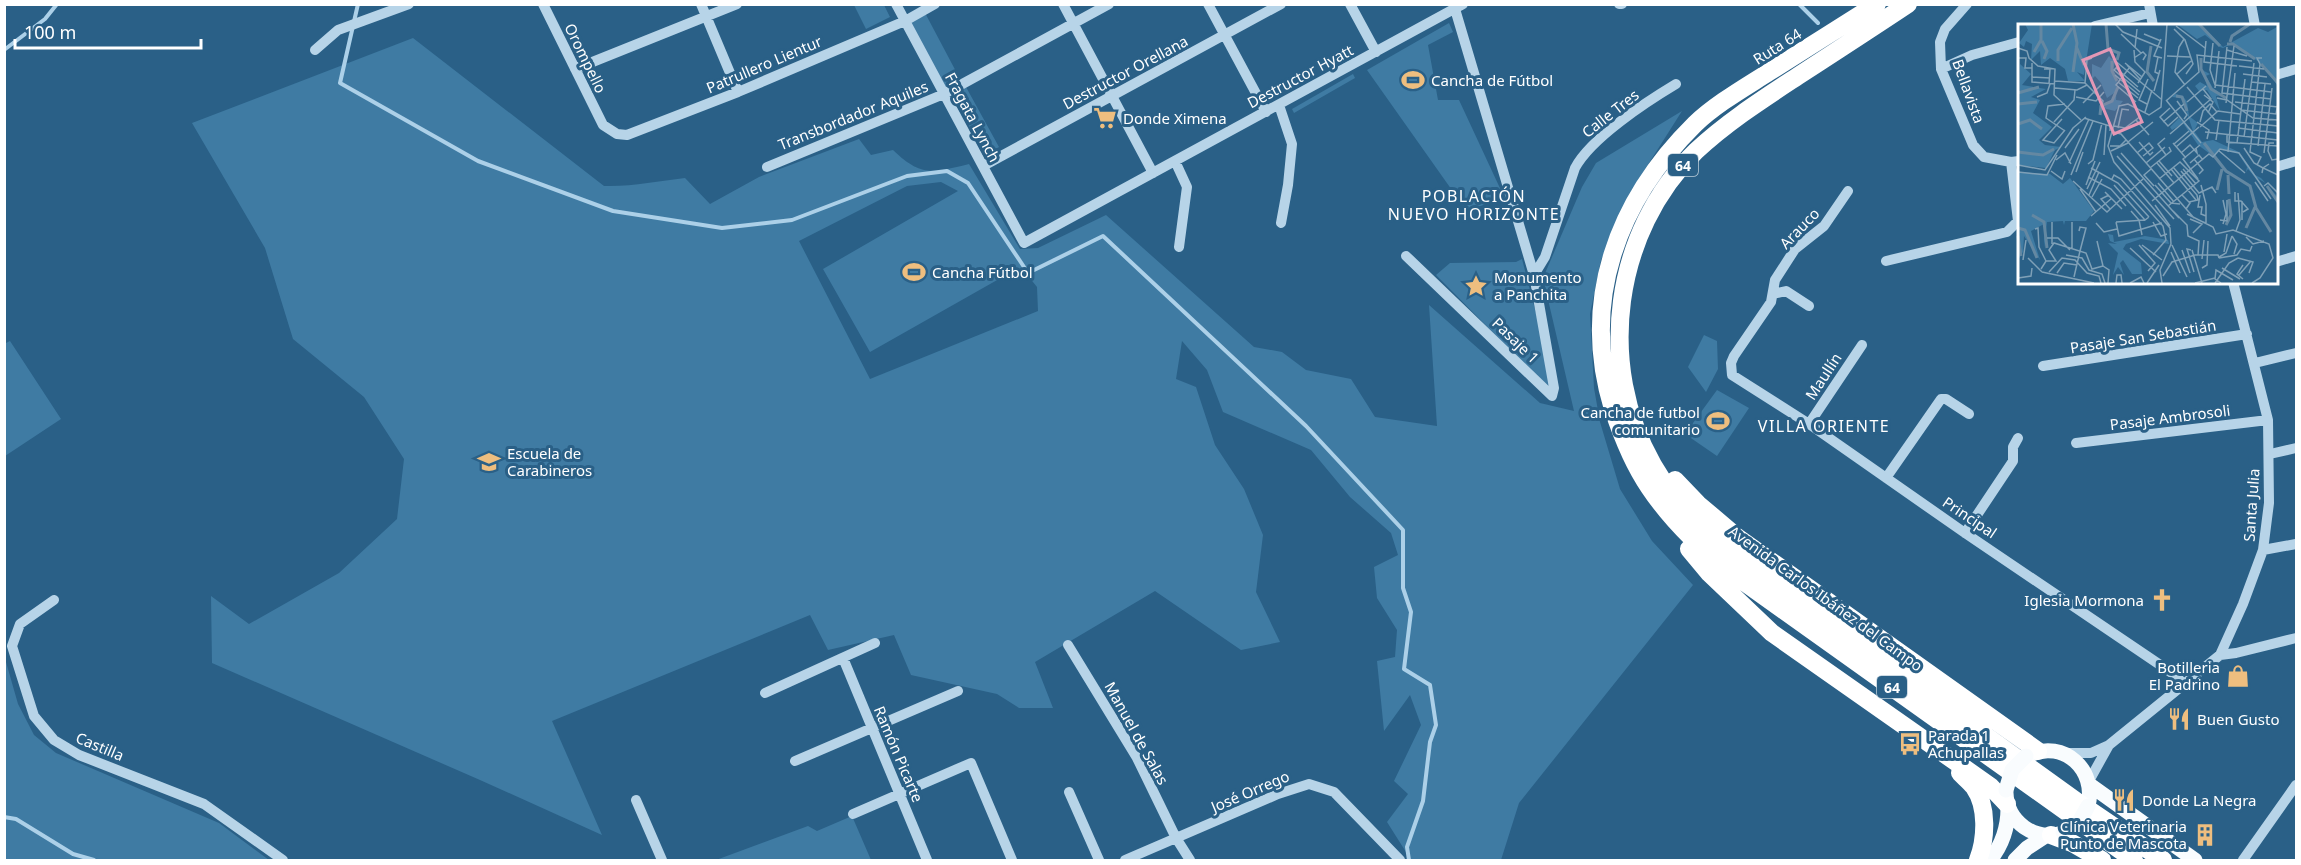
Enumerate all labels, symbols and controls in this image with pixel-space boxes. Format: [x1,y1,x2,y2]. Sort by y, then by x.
scale bar [15,12,201,50]
text: 100 m [24,20,76,44]
street label: Orompello [561,20,611,96]
street label: Ruta 64 [1749,23,1805,69]
inset map [2018,24,2277,284]
street label: Patrullero Lientur [703,31,825,97]
street label: Destructor Orellana [1059,31,1191,113]
street label: Destructor Hyatt [1244,39,1357,112]
street label: Bellavista [1948,56,1990,126]
sports icon: Cancha de Fútbol [1400,67,1426,93]
street label: Fragata Lynch [941,69,1005,165]
place label: Cancha de Fútbol [1431,70,1553,90]
street label: Transbordador Aquiles [775,76,931,154]
street label: Calle Tres [1577,84,1643,142]
supermarket icon: Donde Ximena [1092,105,1118,131]
place label: Donde Ximena [1123,108,1227,128]
road number: 64 [1668,154,1698,176]
district label: POBLACIÓN NUEVO HORIZONTE [1388,185,1560,225]
street label: Arauco [1775,203,1823,253]
sports icon: Cancha Fútbol [901,259,927,285]
place label: Cancha Fútbol [932,262,1033,282]
place label: Monumento a Panchita [1494,267,1581,304]
place icon: Monumento a Panchita [1463,273,1489,299]
street label: Pasaje 1 [1488,313,1544,367]
street label: Pasaje San Sebastián [2069,315,2217,357]
street label: Maullín [1800,349,1846,403]
street label: Pasaje Ambrosoli [2109,400,2231,434]
place label: Cancha de futbol comunitario [1580,402,1700,439]
sports icon: Cancha de futbol comunitario [1705,408,1731,434]
district label: VILLA ORIENTE [1758,415,1890,437]
place label: Escuela de Carabineros [507,443,592,480]
school or university icon: Escuela de Carabineros [476,449,502,475]
street label: Santa Julia [2238,468,2264,542]
street label: Principal [1939,492,2001,542]
street label: Avenida Carlos Ibáñez del Campo [1725,521,1927,675]
church icon: Iglesia Mormona [2149,587,2175,613]
place label: Iglesia Mormona [2024,590,2144,610]
place label: Botilleria El Padrino [2149,657,2220,694]
shop icon: Botilleria El Padrino [2225,663,2251,689]
road number: 64 [1877,676,1907,698]
street label: Manuel de Salas [1100,678,1174,788]
street label: Ramón Picarte [870,703,928,805]
restaurant icon: Buen Gusto [2166,706,2192,732]
place label: Buen Gusto [2197,709,2280,729]
place label: Parada 1 Achupallas [1928,725,2004,762]
street label: Castilla [73,727,127,765]
bus stop icon: Parada 1 Achupallas [1897,731,1923,757]
street label: José Orrego [1206,766,1292,817]
restaurant icon: Donde La Negra [2111,787,2137,813]
place label: Donde La Negra [2142,790,2256,810]
place label: Clínica Veterinaria Punto de Mascota [2060,816,2187,853]
building icon: Clínica Veterinaria Punto de Mascota [2192,822,2218,848]

